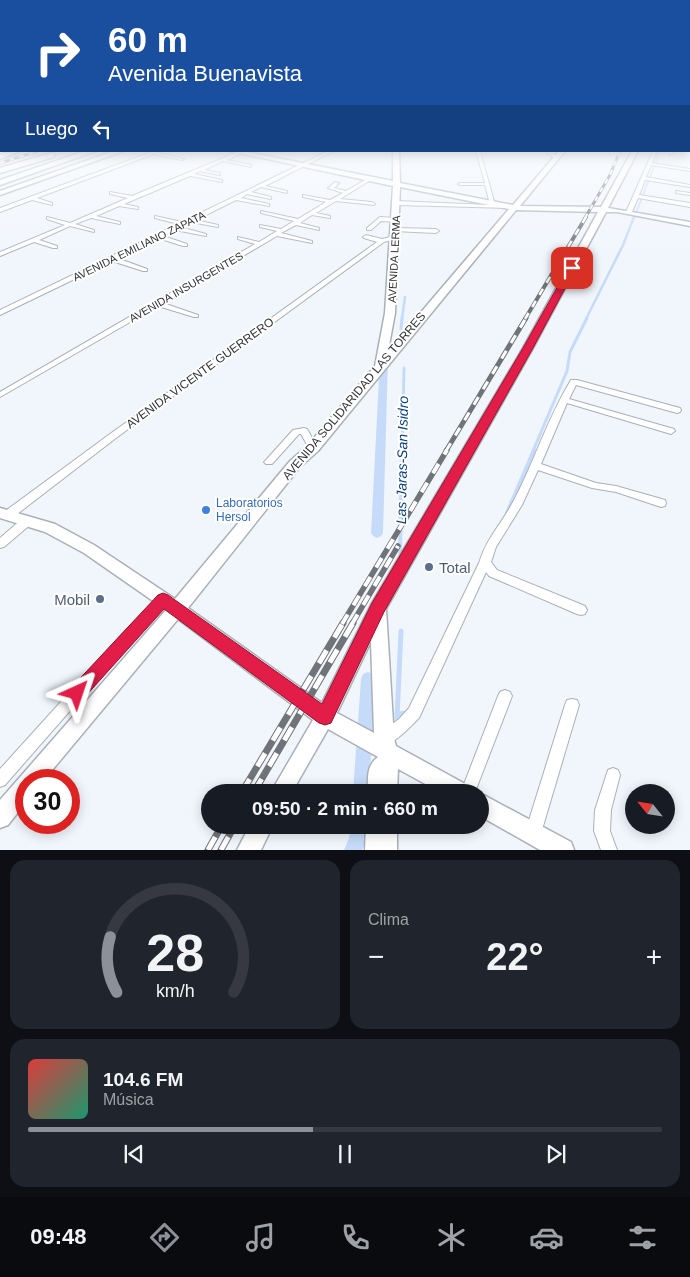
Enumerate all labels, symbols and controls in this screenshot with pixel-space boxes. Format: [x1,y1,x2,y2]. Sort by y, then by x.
icon: right [25,20,90,85]
text: 60 m [108,20,188,59]
text: Avenida Buenavista [108,61,302,86]
icon: left [88,115,116,143]
text: Luego [25,118,78,139]
street label: AVENIDA EMILIANO ZAPATA [71,208,208,283]
street label: AVENIDA LERMA [386,214,402,303]
pin [551,247,593,289]
street label: AVENIDA INSURGENTES [127,249,245,325]
icon: arrive [558,254,586,282]
street label: AVENIDA SOLIDARIDAD LAS TORRES [280,309,428,483]
street label: AVENIDA VICENTE GUERRERO [123,315,277,431]
water label: Las Jaras-San Isidro [393,395,411,524]
place label: Laboratorios Hersol [216,496,283,524]
marker: Laboratorios Hersol [200,504,212,516]
place label: Total [439,559,471,576]
marker: Total [423,561,435,573]
place label: Mobil [54,591,90,608]
marker: Mobil [94,593,106,605]
position arrow [50,666,102,718]
speed limit sign: 30 [15,769,80,834]
north arrow [625,784,675,834]
map controls [625,784,675,834]
text: 09:50 · 2 min · 660 m [252,798,438,819]
text: Clima [368,911,409,928]
text: 28 [146,924,204,982]
text: 22° [486,936,544,978]
text: − [368,941,384,972]
text: + [646,941,662,972]
text: km/h [156,981,194,1001]
text: 104.6 FM [103,1069,183,1090]
text: Música [103,1091,154,1108]
icon: previous [120,1140,148,1168]
icon: pause [331,1140,359,1168]
icon: next [542,1140,570,1168]
icon: directions [147,1220,182,1255]
icon: music [243,1220,278,1255]
icon: phone [338,1220,373,1255]
icon: climate [434,1220,469,1255]
icon: car [529,1220,564,1255]
icon: filters [625,1220,660,1255]
text: 09:48 [30,1224,87,1249]

